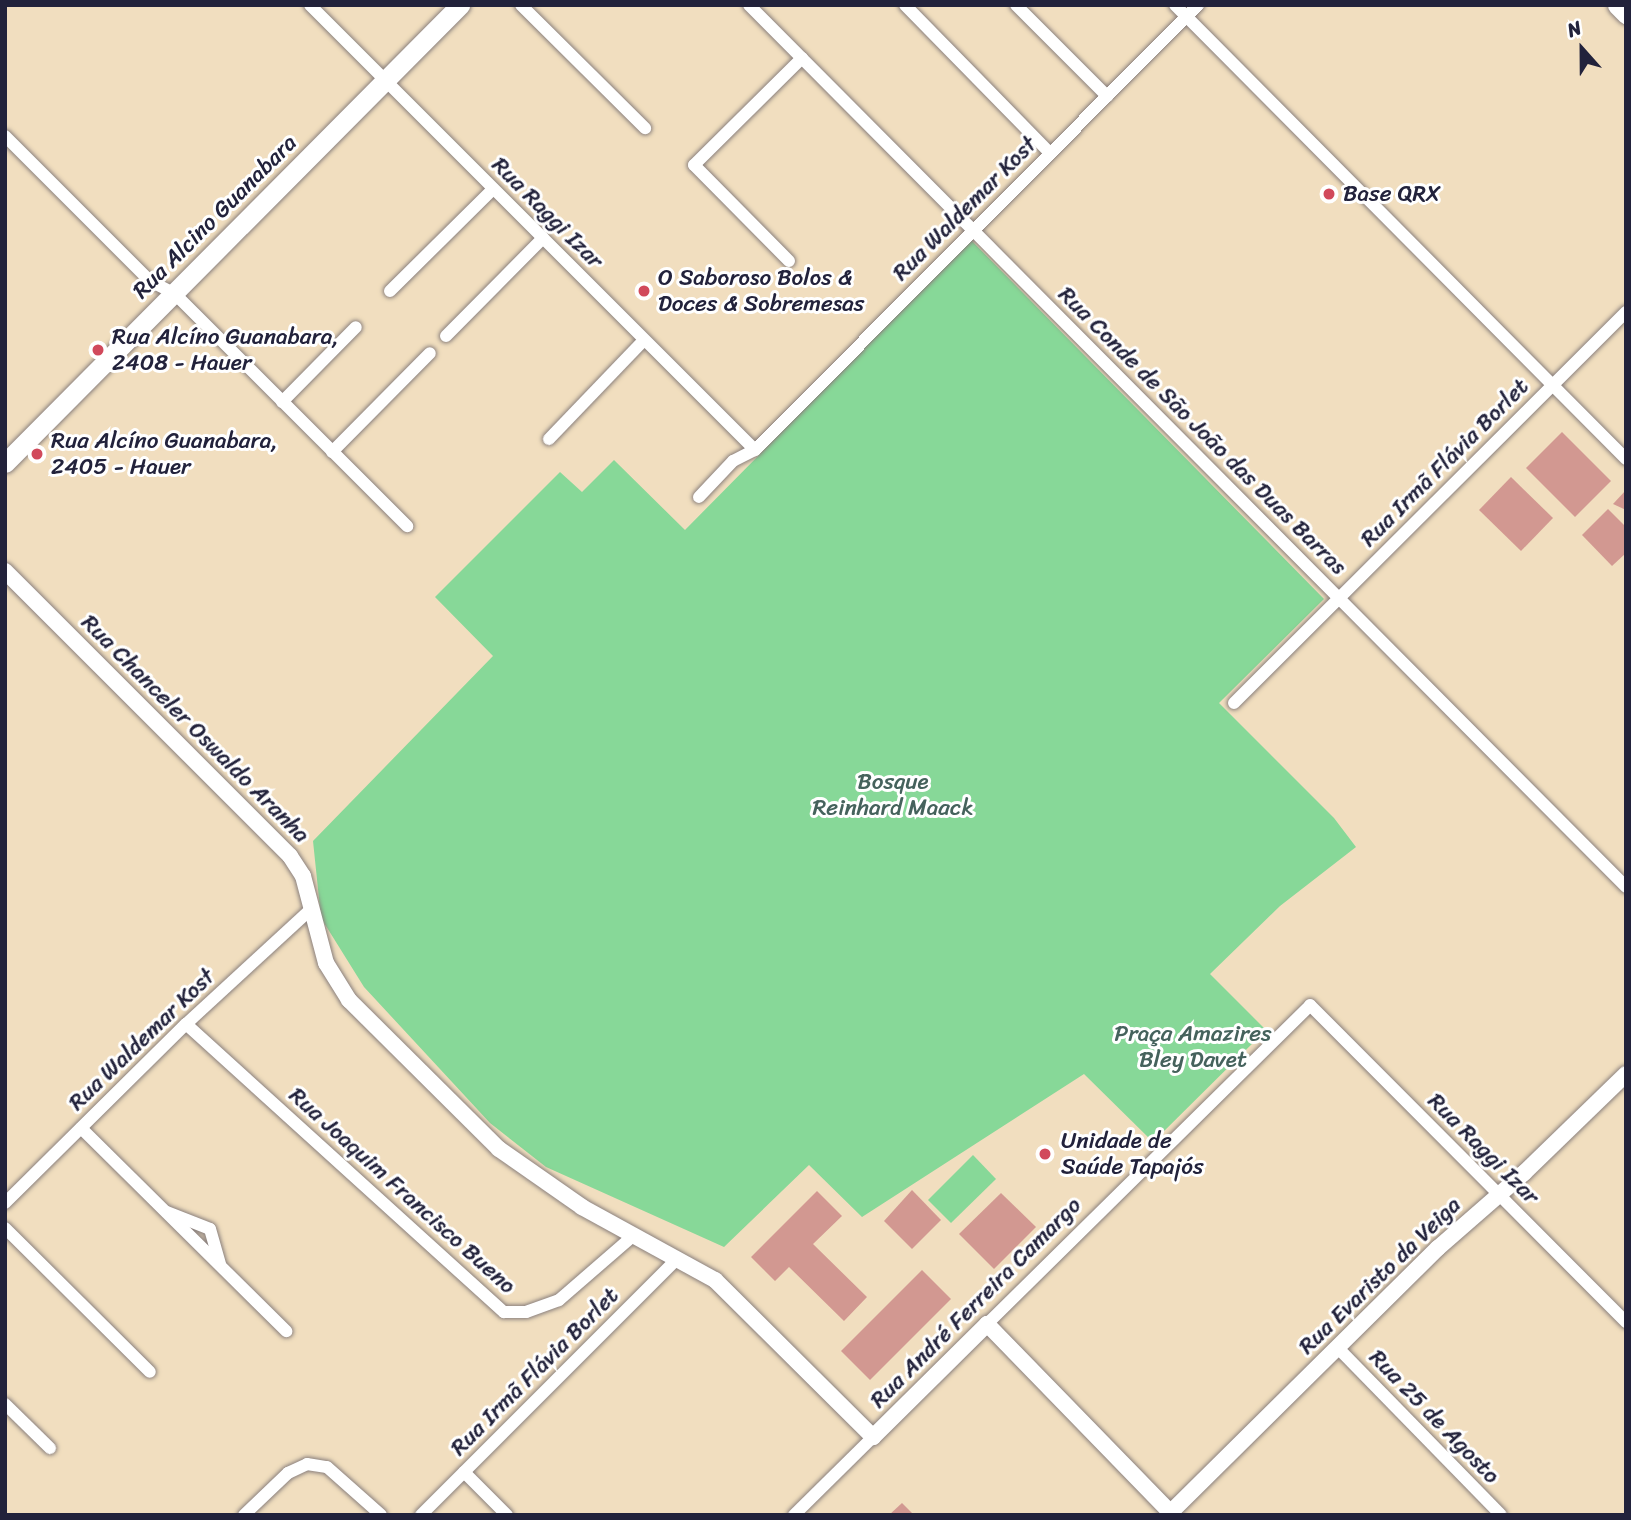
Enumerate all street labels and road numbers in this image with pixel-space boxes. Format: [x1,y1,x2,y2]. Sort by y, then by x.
street label: Rua Alcino Guanabara [127,129,303,305]
street label: Rua Waldemar Kost [886,130,1044,288]
street label: Rua Raggi Izar [486,152,608,274]
street label: Rua Conde de São João das Duas Barras [1052,281,1352,581]
street label: Rua Irmã Flávia Borlet [1355,373,1535,553]
street label: Rua Chanceler Oswaldo Aranha [75,609,315,849]
street label: Rua Waldemar Kost [62,963,222,1117]
street label: Rua Joaquim Francisco Bueno [282,1081,522,1301]
street label: Rua Raggi Izar [1422,1088,1544,1210]
street label: Rua André Ferreira Camargo [865,1192,1087,1414]
street label: Rua Evaristo da Veiga [1293,1192,1467,1360]
street label: Rua Irmã Flávia Borlet [445,1282,625,1462]
street label: Rua 25 de Agosto [1363,1344,1505,1490]

